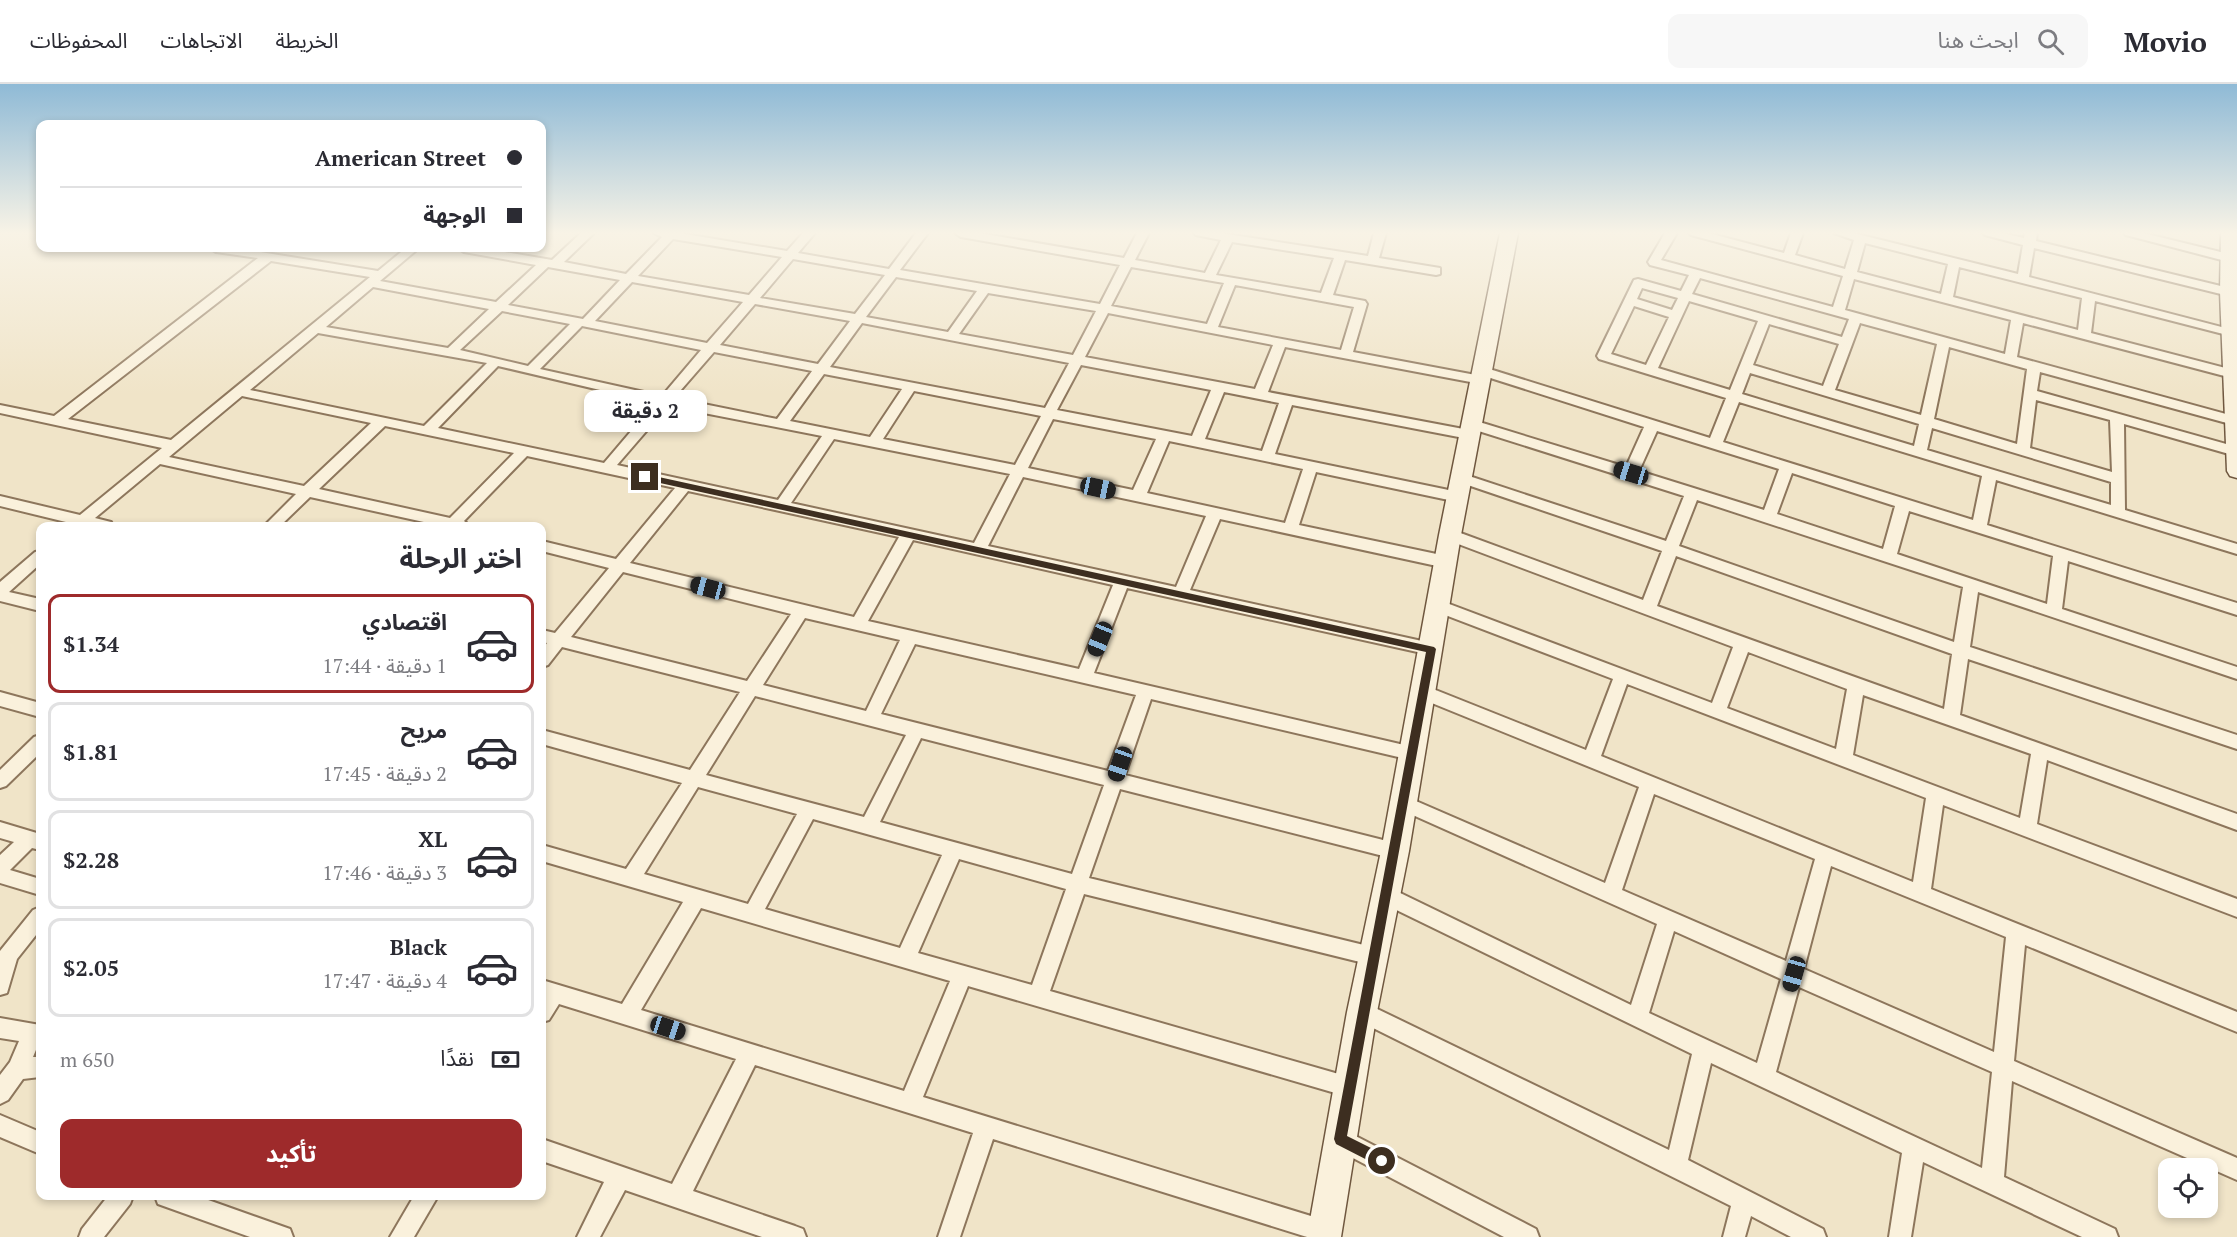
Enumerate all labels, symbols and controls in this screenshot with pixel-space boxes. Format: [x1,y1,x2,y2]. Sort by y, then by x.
search box [1668,14,2088,68]
text: Movio [2124,23,2207,60]
text: ابحث هنا [1938,25,2019,54]
icon: search [2034,25,2067,58]
text: المحفوظات [30,26,127,54]
text: الاتجاهات [160,26,242,54]
text: الخريطة [275,26,338,54]
text: American Street [315,143,486,172]
text: الوجهة [423,200,486,229]
callout: 2 دقيقة [584,390,706,432]
text: 2 دقيقة [612,397,679,424]
car [1611,459,1651,487]
route end [631,463,658,490]
car [1079,475,1117,501]
text: اختر الرحلة [399,540,522,576]
car [688,575,728,601]
text: اقتصادي [362,607,447,636]
icon: car [465,617,519,671]
car [1085,619,1115,659]
text: $1.34 [63,629,119,658]
text: 1 دقيقة · 17:44 [322,652,447,679]
text: مريح [401,715,447,744]
icon: car [465,725,519,779]
text: $1.81 [63,737,119,766]
car [1106,744,1134,784]
text: 2 دقيقة · 17:45 [322,760,447,787]
text: XL [418,824,447,853]
icon: car [465,833,519,887]
text: $2.28 [63,845,119,874]
text: 3 دقيقة · 17:46 [322,859,447,886]
text: Black [390,932,447,961]
icon: car [465,941,519,995]
text: $2.05 [63,953,119,982]
car [1780,954,1808,994]
text: 4 دقيقة · 17:47 [322,967,447,994]
car [648,1014,688,1042]
text: نقدًا [440,1043,474,1072]
icon: cash [489,1043,522,1076]
text: 650 m [60,1046,114,1073]
button: تأكيد [60,1119,522,1188]
route start [1368,1147,1395,1174]
map controls [2158,1158,2218,1218]
button: locate [2158,1158,2218,1218]

